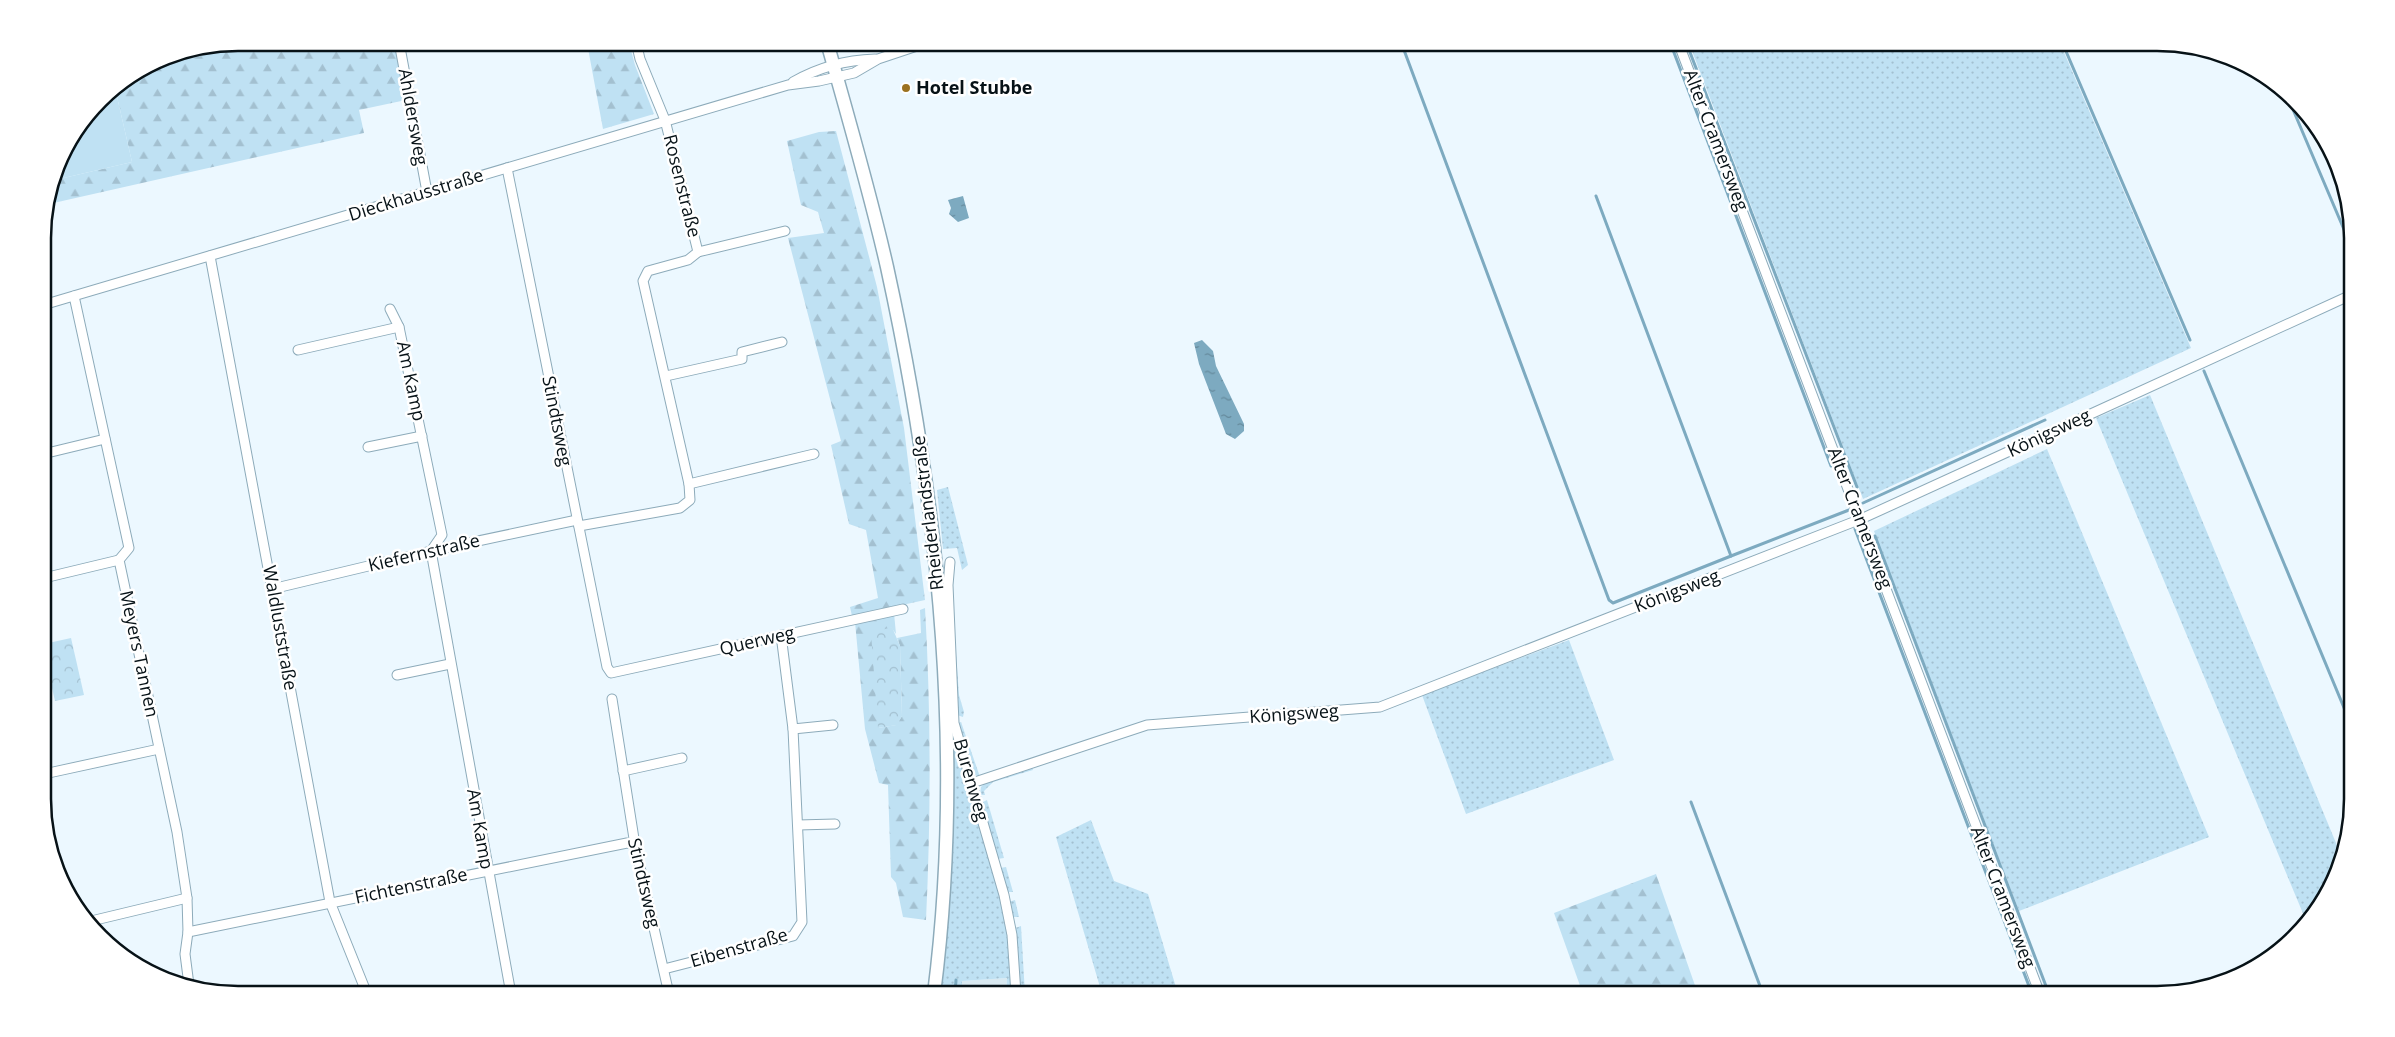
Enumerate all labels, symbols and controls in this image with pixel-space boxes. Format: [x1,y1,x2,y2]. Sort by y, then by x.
street label: Alter Cramersweg [1679,65,1755,214]
street label: Ahldersweg [394,67,434,167]
place label: Hotel Stubbe [916,75,1033,99]
marker: Hotel Stubbe [900,82,912,94]
street label: Rosenstraße [659,132,707,240]
street label: Dieckhausstraße [345,162,486,226]
street label: Am Kamp [392,338,432,423]
street label: Stindtsweg [537,374,579,468]
street label: Königsweg [2003,402,2094,462]
street label: Rheiderlandstraße [906,434,948,592]
street label: Alter Cramersweg [1823,443,1899,592]
street label: Kiefernstraße [366,528,482,577]
street label: Waldluststraße [258,563,304,692]
street label: Königsweg [1631,563,1723,617]
street label: Meyers Tannen [115,588,165,719]
street label: Querweg [717,620,797,660]
street label: Königsweg [1248,698,1340,728]
street label: Burenweg [949,736,995,824]
street label: Am Kamp [462,787,500,871]
street label: Alter Cramersweg [1966,822,2042,971]
street label: Stindtsweg [623,835,667,930]
street label: Fichtenstraße [352,861,469,909]
street label: Eibenstraße [687,922,790,972]

